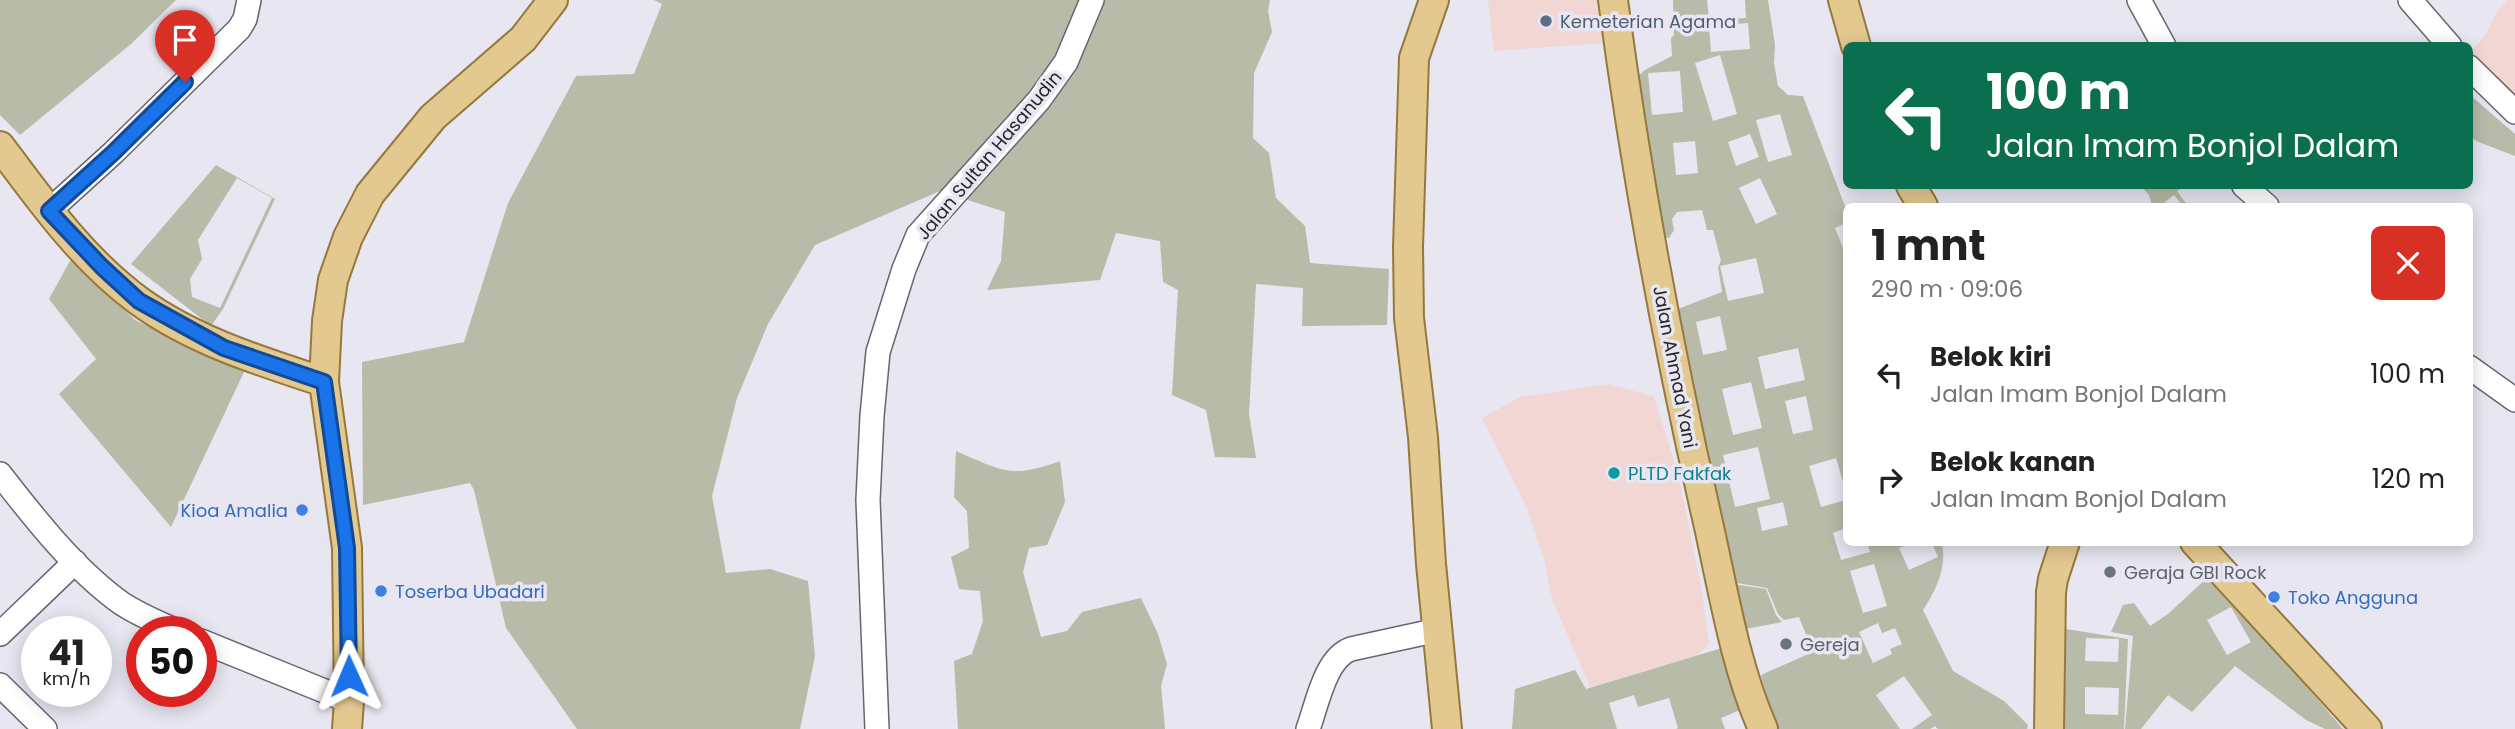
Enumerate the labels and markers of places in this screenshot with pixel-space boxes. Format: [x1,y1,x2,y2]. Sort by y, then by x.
place label: Kemeterian Agama [1560,9,1736,34]
pin [155,10,215,82]
marker: Kemeterian Agama [1538,13,1554,29]
place label: PLTD Fakfak [1628,461,1732,486]
marker: PLTD Fakfak [1606,465,1622,481]
place label: Kioa Amalia [180,498,288,523]
marker: Kioa Amalia [294,502,310,518]
place label: Geraja GBI Rock [2124,560,2267,585]
marker: Geraja GBI Rock [2102,564,2118,580]
place label: Toserba Ubadari [395,579,545,604]
marker: Toserba Ubadari [373,583,389,599]
place label: Toko Angguna [2288,585,2418,610]
marker: Toko Angguna [2266,589,2282,605]
place label: Gereja [1800,632,1860,657]
marker: Gereja [1778,636,1794,652]

